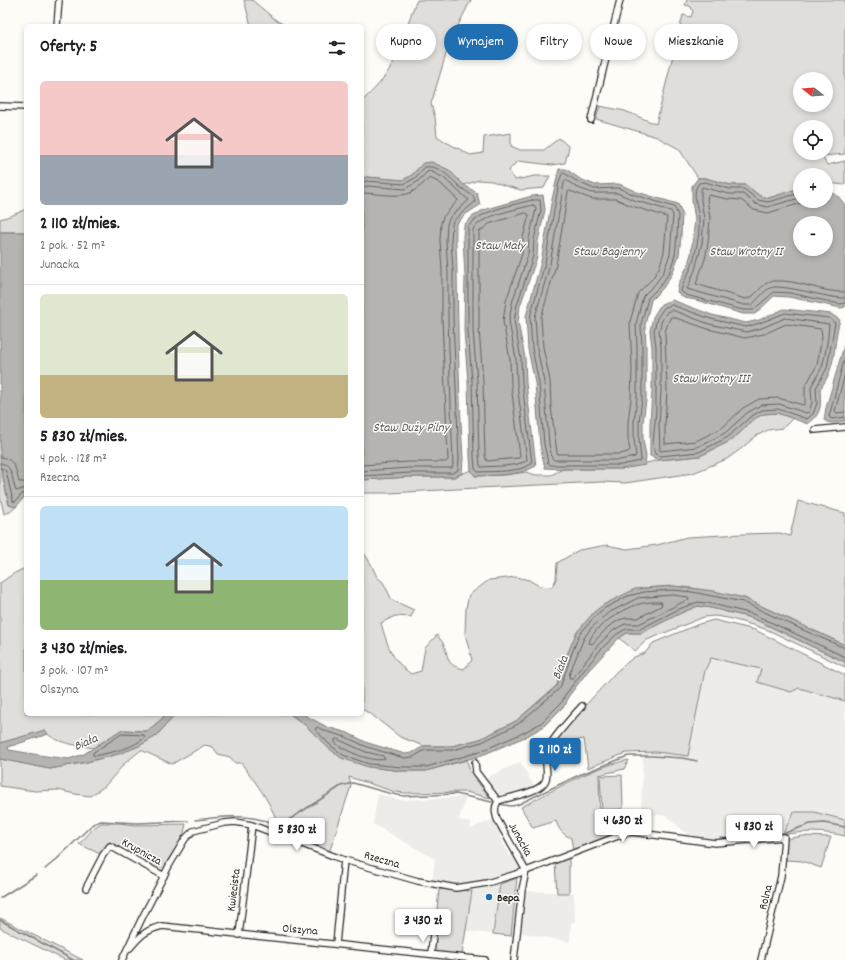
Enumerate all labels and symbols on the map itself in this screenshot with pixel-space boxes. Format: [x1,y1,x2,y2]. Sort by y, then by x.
north arrow [793,72,833,112]
water label: Staw Mały [475,237,527,256]
water label: Staw Bagienny [573,243,646,262]
water label: Staw Wrotny II [709,243,785,262]
water label: Staw Wrotny III [672,370,752,389]
water label: Staw Duży Pilny [373,419,451,438]
water label: Biała [548,652,575,683]
water label: Biała [71,730,102,757]
pin: 2 110 zł [514,738,596,772]
pin: 4 630 zł [582,809,664,843]
pin: 4 830 zł [713,815,795,849]
pin: 5 830 zł [256,818,338,852]
street label: Junacka [504,820,536,860]
street label: Krupnicza [118,834,165,870]
street label: Rzeczna [362,847,402,874]
street label: Kwiecista [223,868,246,913]
street label: Rolna [755,883,778,912]
place label: Bepa [497,890,521,907]
marker: Bepa [484,892,494,902]
pin: 3 430 zł [382,909,464,943]
street label: Olszyna [282,920,319,941]

